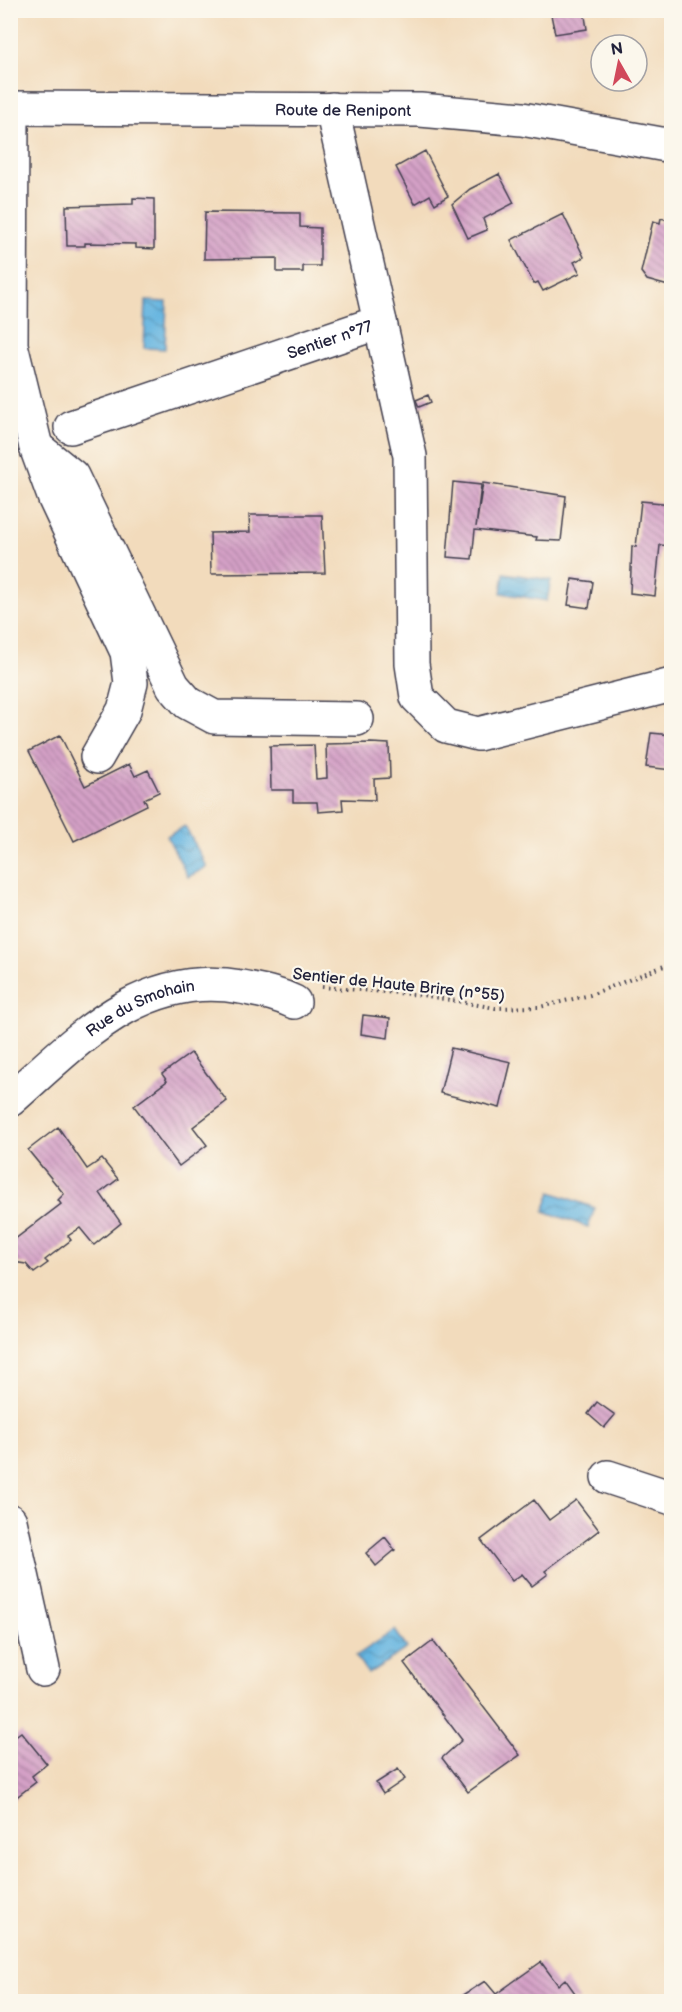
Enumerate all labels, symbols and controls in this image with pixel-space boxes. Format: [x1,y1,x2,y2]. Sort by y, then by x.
north arrow [589,33,649,93]
text: N [609,39,624,60]
street label: Route de Renipont [275,101,411,121]
street label: Sentier n°77 [285,317,375,364]
street label: Sentier de Haute Brire (n°55) [292,965,506,1006]
street label: Rue du Smohain [83,977,196,1042]

